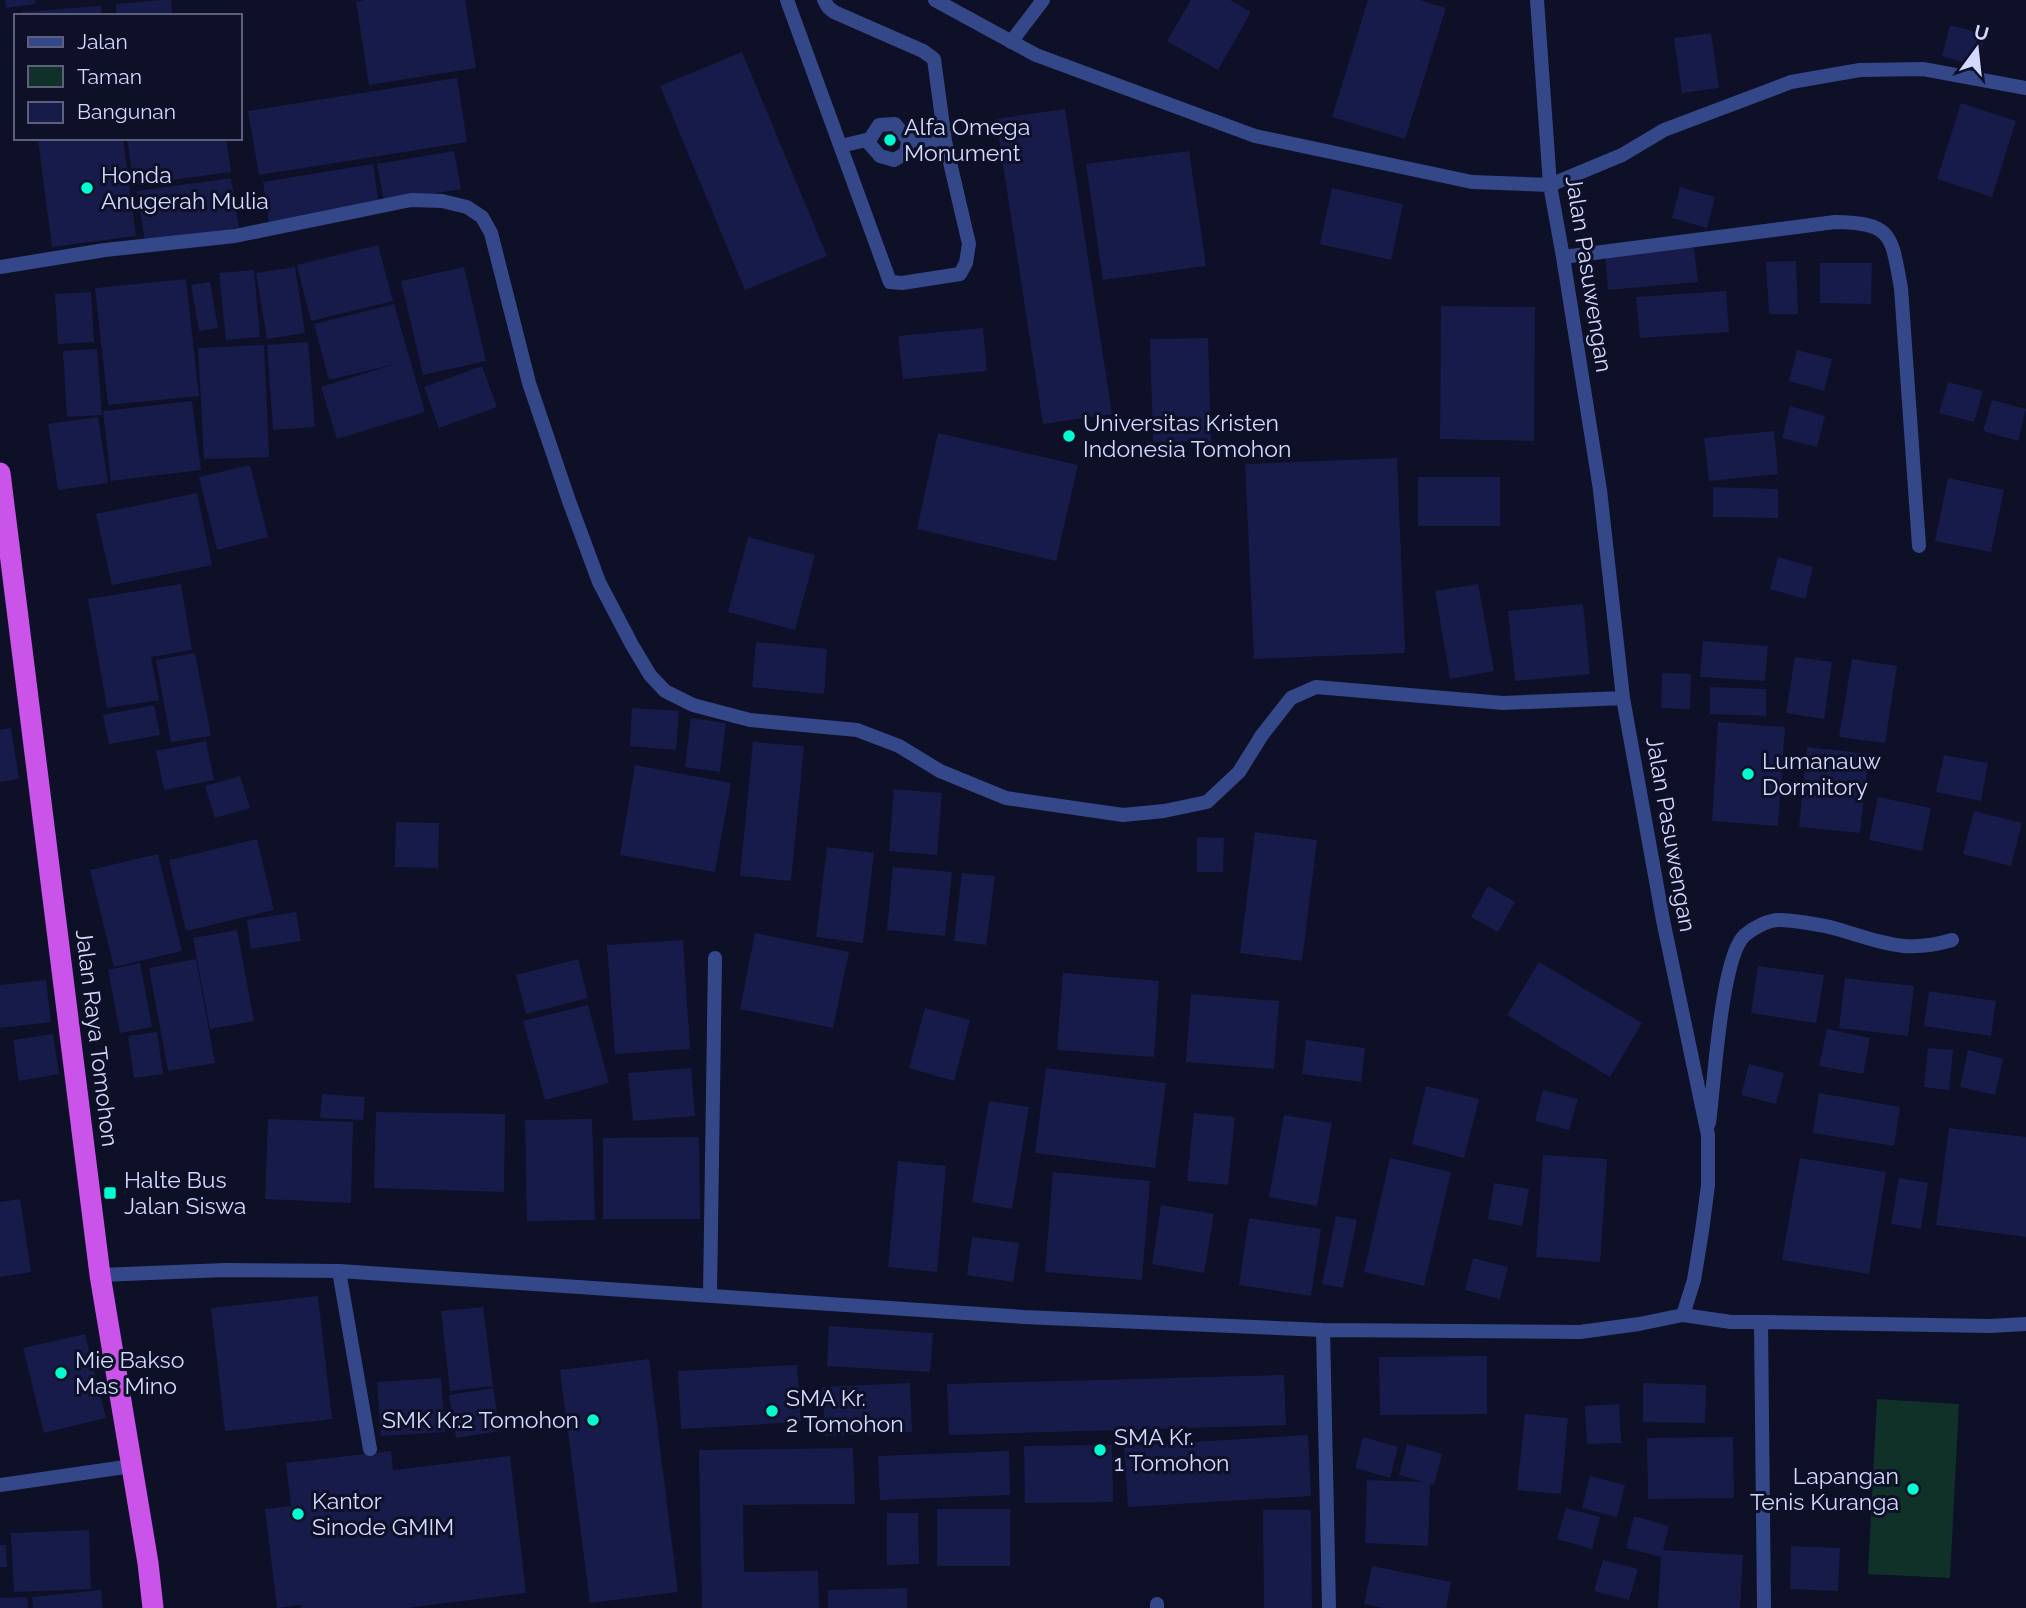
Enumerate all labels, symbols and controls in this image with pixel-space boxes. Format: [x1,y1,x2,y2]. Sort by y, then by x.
legend [14,14,242,140]
north arrow [1942,14,2012,84]
text: U [1972,20,1991,45]
text: Jalan [77,29,128,54]
text: Taman [77,64,142,89]
text: Bangunan [77,99,176,124]
place label: Alfa Omega Monument [904,113,1030,166]
marker: Alfa Omega Monument [882,132,898,148]
place label: Honda Anugerah Mulia [101,161,269,214]
street label: Jalan Pasuwengan [1561,174,1618,374]
marker: Honda Anugerah Mulia [79,180,95,196]
place label: Universitas Kristen Indonesia Tomohon [1083,409,1291,462]
marker: Universitas Kristen Indonesia Tomohon [1061,428,1077,444]
street label: Jalan Pasuwengan [1641,734,1702,934]
place label: Lumanauw Dormitory [1762,747,1881,800]
marker: Lumanauw Dormitory [1740,766,1756,782]
street label: Jalan Raya Tomohon [71,928,124,1148]
place label: Halte Bus Jalan Siswa [124,1166,246,1219]
marker: Halte Bus Jalan Siswa [102,1185,118,1201]
place label: Mie Bakso Mas Mino [75,1346,184,1399]
marker: Mie Bakso Mas Mino [53,1365,69,1381]
place label: SMA Kr. 2 Tomohon [786,1384,904,1437]
marker: SMA Kr. 2 Tomohon [764,1403,780,1419]
place label: SMK Kr.2 Tomohon [382,1406,579,1433]
marker: SMK Kr.2 Tomohon [585,1412,601,1428]
place label: SMA Kr. 1 Tomohon [1114,1423,1230,1476]
marker: SMA Kr. 1 Tomohon [1092,1442,1108,1458]
place label: Lapangan Tenis Kuranga [1750,1462,1899,1515]
marker: Lapangan Tenis Kuranga [1905,1481,1921,1497]
place label: Kantor Sinode GMIM [312,1487,454,1540]
marker: Kantor Sinode GMIM [290,1506,306,1522]

